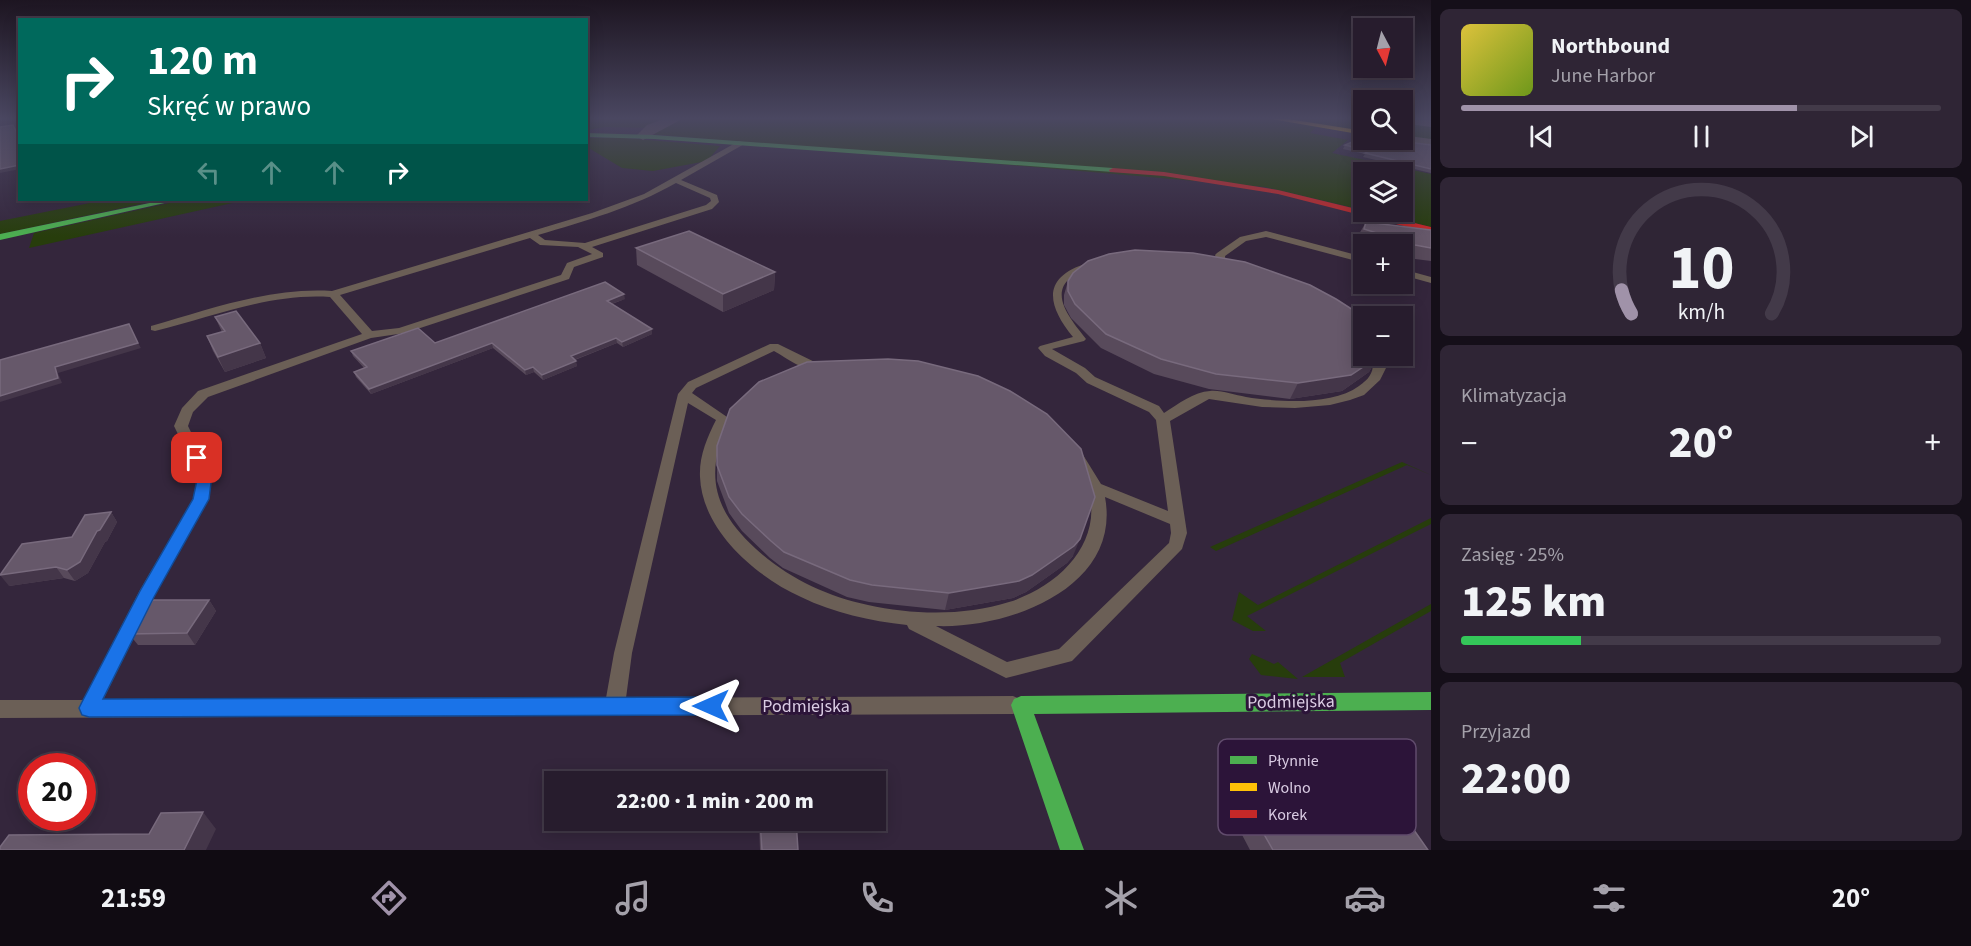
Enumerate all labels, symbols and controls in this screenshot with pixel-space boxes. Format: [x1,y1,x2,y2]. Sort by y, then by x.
north arrow [1353,18,1413,78]
map controls [1353,18,1413,366]
text: Northbound [1551,30,1670,62]
text: 120 m [147,31,258,91]
icon: right [48,42,126,120]
text: June Harbor [1551,62,1655,90]
text: Skręć w prawo [147,87,311,126]
button: search [1353,90,1413,150]
icon: previous [1525,120,1558,153]
icon: pause [1685,120,1718,153]
icon: next [1845,120,1878,153]
icon: left [192,156,225,189]
icon: ahead [255,156,288,189]
icon: ahead [318,156,351,189]
icon: right [381,156,414,189]
button: layers [1353,162,1413,222]
text: 10 [1668,224,1734,313]
button: + [1353,234,1413,294]
text: km/h [1677,297,1725,328]
button: − [1353,306,1413,366]
text: Klimatyzacja [1461,382,1567,410]
text: 20° [1669,411,1733,475]
text: − [1461,420,1477,467]
text: + [1925,420,1941,467]
pin [171,432,222,483]
icon: arrive [180,441,213,474]
text: Zasięg · 25% [1461,541,1564,569]
text: 125 km [1461,570,1606,634]
position arrow [679,674,743,738]
street label: Podmiejska [1247,689,1335,715]
street label: Podmiejska [762,694,850,719]
text: Przyjazd [1461,718,1531,746]
legend [1218,739,1416,835]
text: 22:00 [1461,747,1571,811]
text: Płynnie [1268,750,1319,772]
speed limit sign: 20 [18,753,96,831]
text: Wolno [1268,777,1311,799]
text: 22:00 · 1 min · 200 m [616,785,814,817]
text: Korek [1268,804,1307,826]
icon: directions [368,877,410,919]
icon: music [612,877,654,919]
icon: phone [856,877,898,919]
icon: climate [1100,877,1142,919]
icon: car [1344,877,1386,919]
icon: filters [1588,877,1630,919]
text: 21:59 [101,879,166,918]
text: 20° [1832,879,1870,918]

